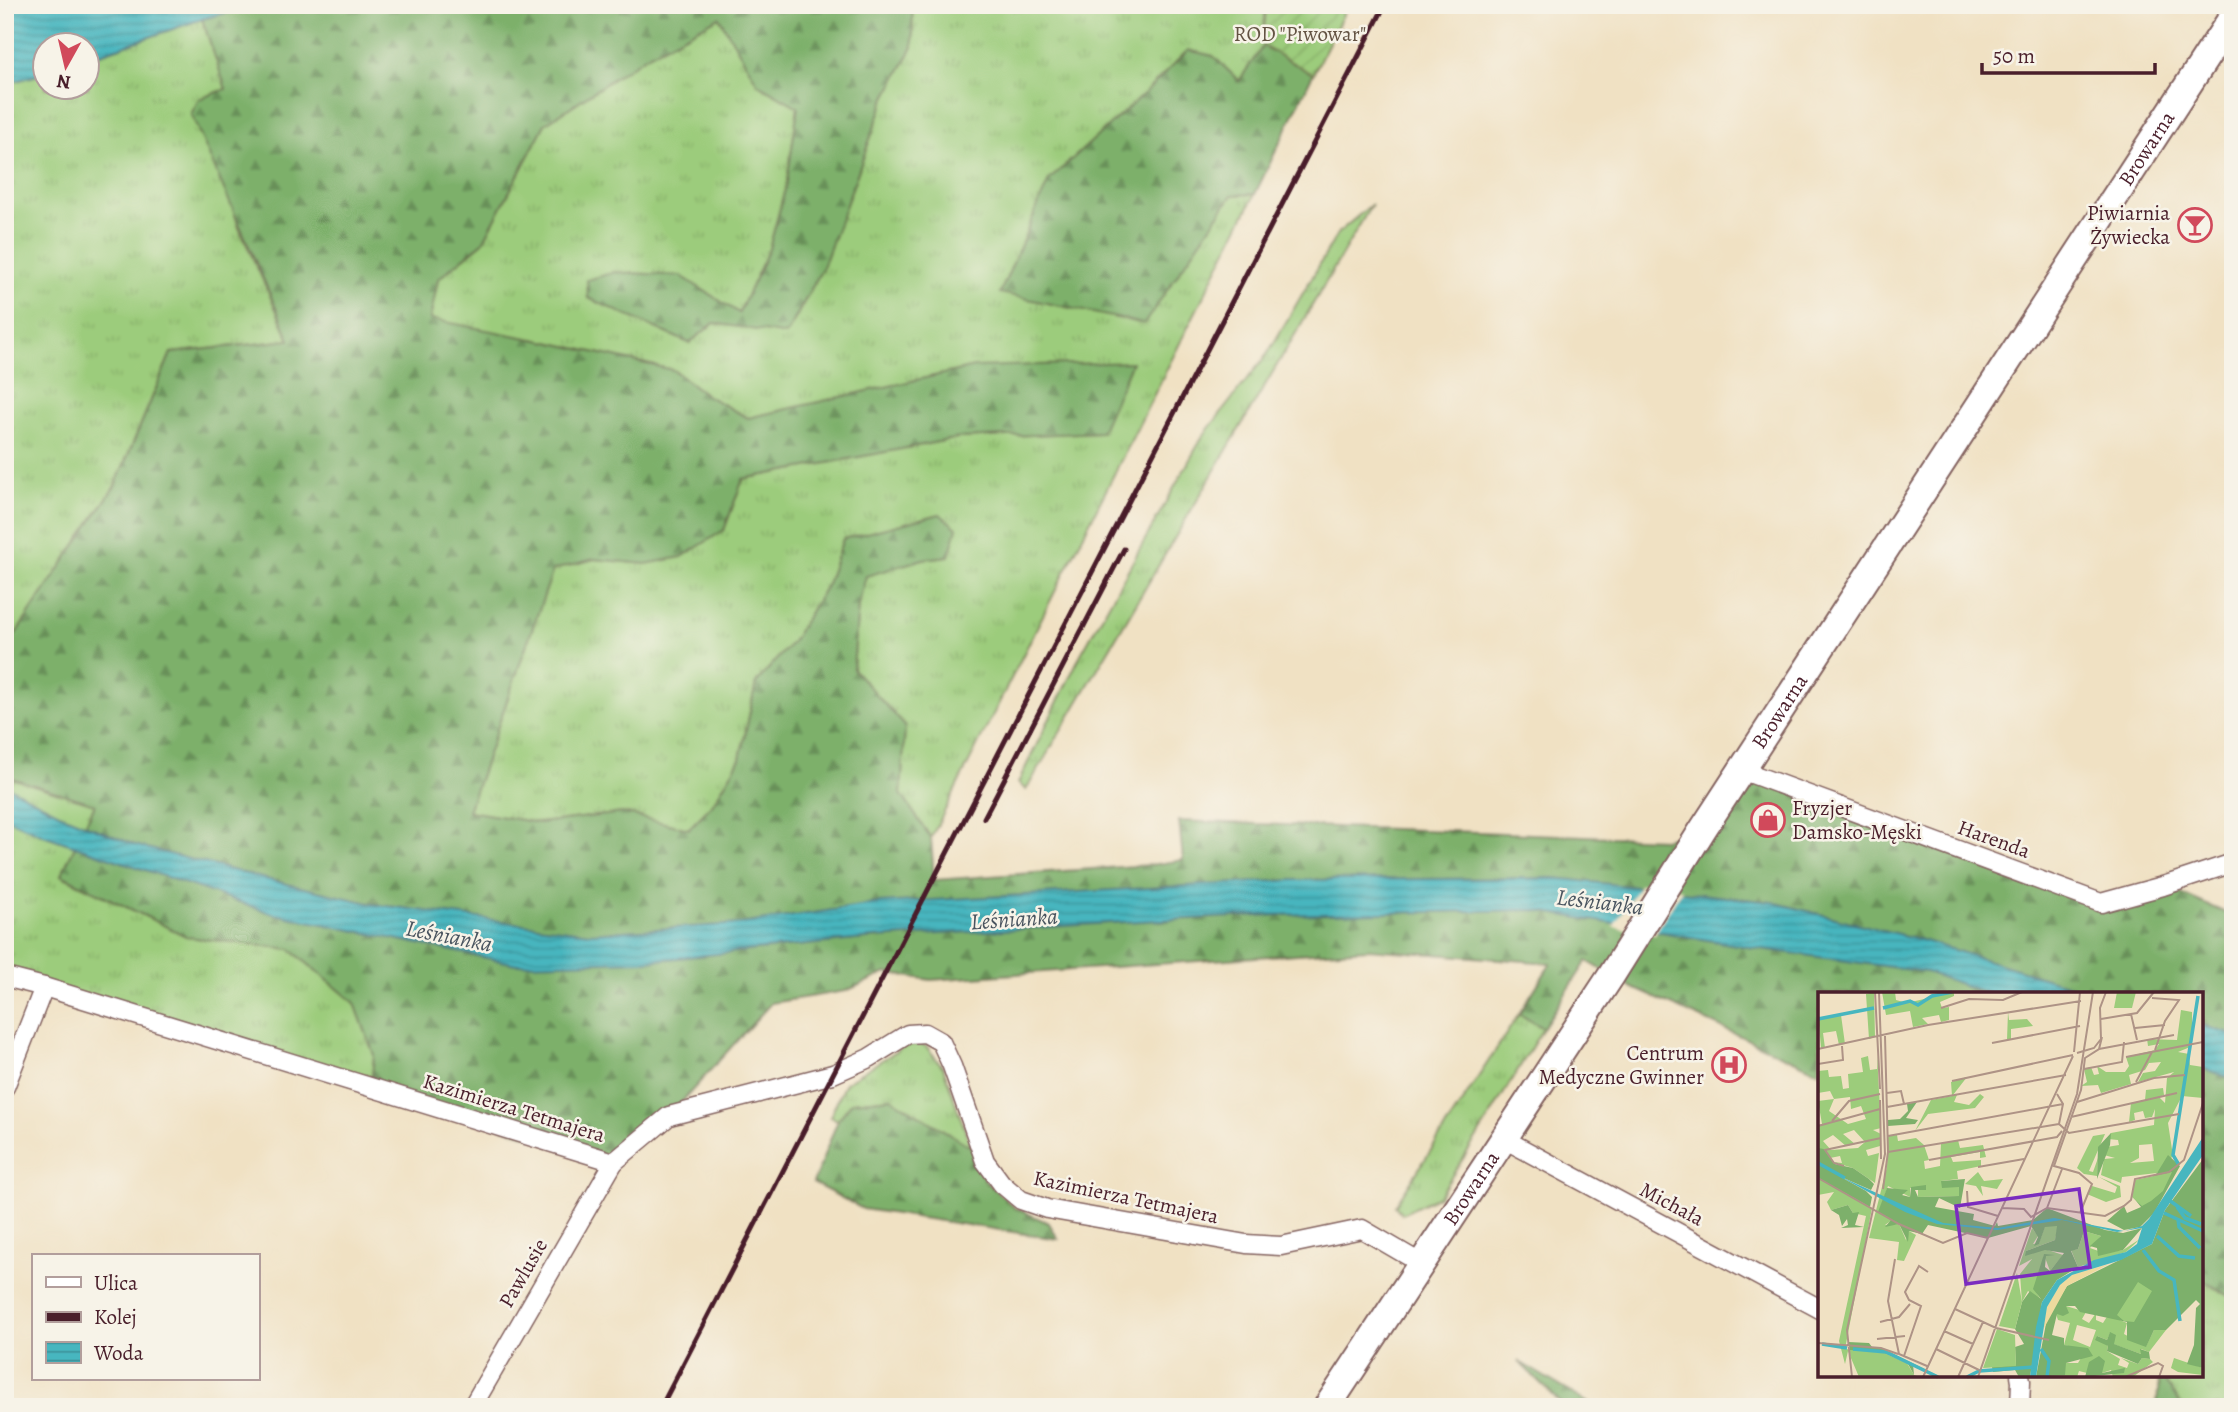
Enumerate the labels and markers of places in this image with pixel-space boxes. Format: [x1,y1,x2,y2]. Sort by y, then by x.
place label: Piwiarnia Żywiecka [2087,199,2170,251]
bar icon: Piwiarnia Żywiecka [2176,206,2214,244]
place label: Fryzjer Damsko-Męski [1792,794,1922,846]
shop icon: Fryzjer Damsko-Męski [1749,801,1787,839]
place label: Centrum Medyczne Gwinner [1538,1039,1704,1091]
hospital icon: Centrum Medyczne Gwinner [1710,1046,1748,1084]

